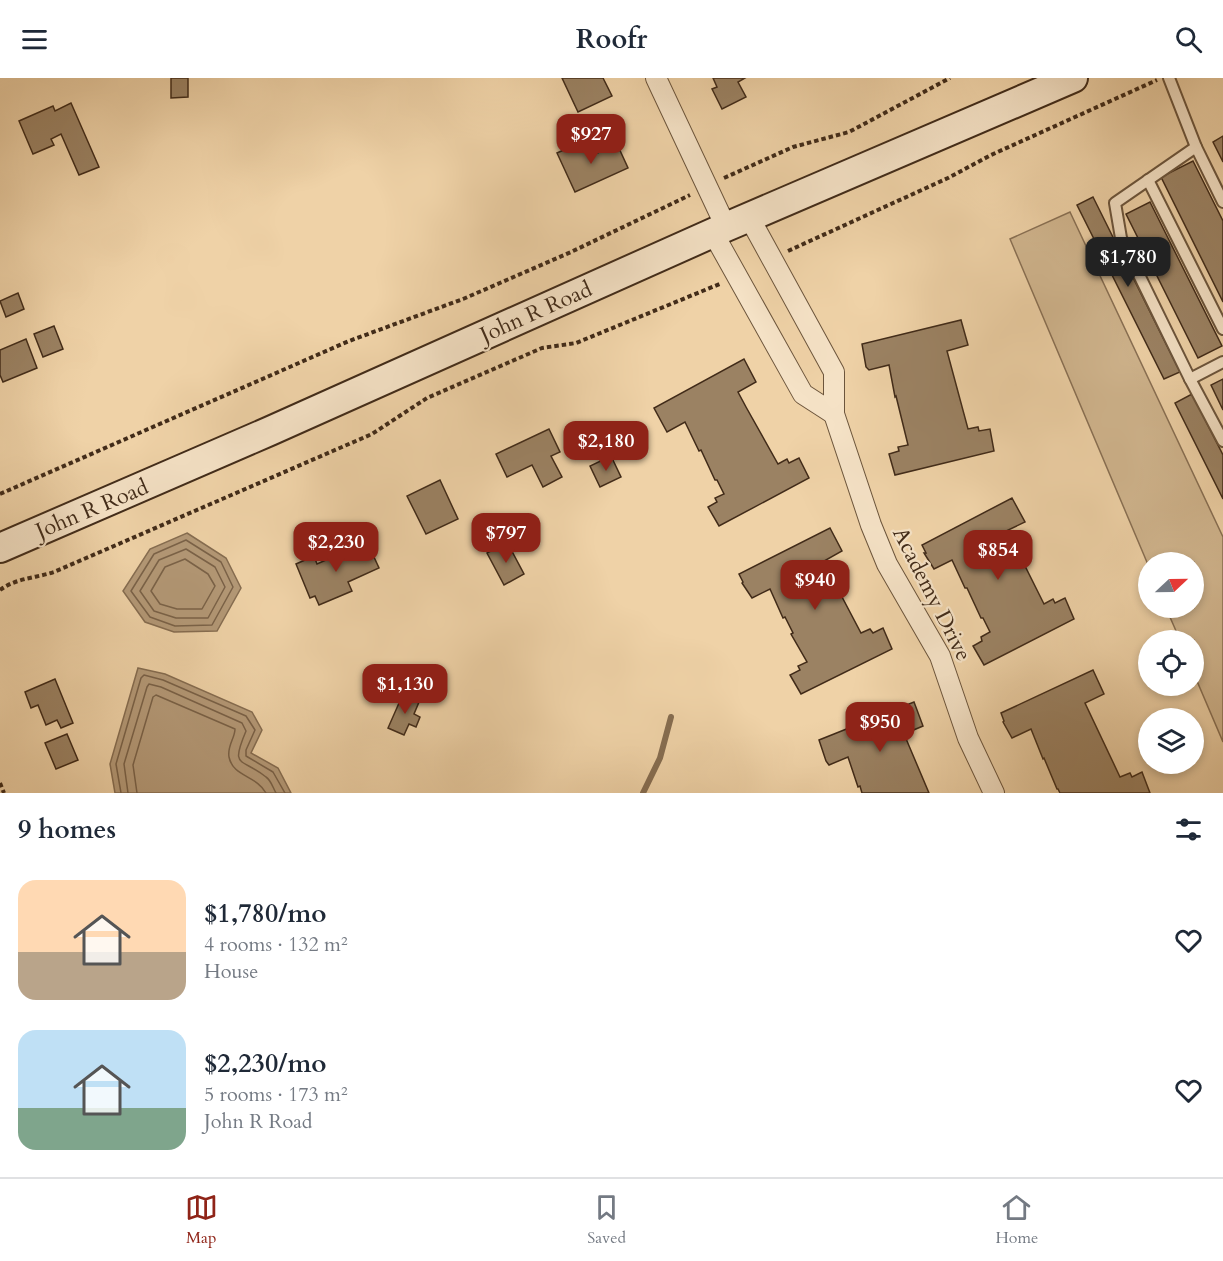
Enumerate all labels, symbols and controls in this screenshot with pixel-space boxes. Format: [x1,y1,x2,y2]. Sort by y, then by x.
text: Roofr [576,21,647,58]
icon: menu [18,23,51,56]
icon: search [1172,23,1205,56]
pin: $927 [555,114,627,165]
text: $927 [571,120,611,147]
pin: $1,780 [1079,237,1177,288]
text: $1,780 [1099,243,1157,270]
street label: John R Road [473,274,597,351]
pin: $2,180 [557,421,655,472]
text: $2,180 [577,427,635,454]
street label: John R Road [28,472,153,547]
pin: $797 [470,513,542,564]
text: $797 [486,519,526,546]
pin: $2,230 [287,522,385,573]
street label: Academy Drive [885,522,979,666]
text: $2,230 [307,528,365,555]
pin: $854 [962,530,1034,581]
text: $854 [978,536,1018,563]
north arrow [1138,552,1204,618]
map controls [1138,552,1204,774]
pin: $940 [779,560,851,611]
text: $940 [795,566,835,593]
button: locate [1138,630,1204,696]
pin: $1,130 [356,664,454,715]
text: $1,130 [376,670,434,697]
pin: $950 [844,702,916,753]
text: $950 [860,708,900,735]
button: layers [1138,708,1204,774]
text: 9 homes [18,812,116,847]
icon: filters [1172,813,1205,846]
text: $1,780/mo [204,896,327,931]
icon: home [66,904,138,976]
icon: heart [1172,924,1205,957]
text: 4 rooms · 132 m² [204,931,348,958]
text: House [204,958,258,985]
text: $2,230/mo [204,1046,327,1081]
icon: home [66,1054,138,1126]
icon: heart [1172,1074,1205,1107]
text: 5 rooms · 173 m² [204,1081,348,1108]
text: John R Road [204,1108,312,1135]
tab: Map [185,1191,218,1249]
tab: Saved [587,1191,626,1249]
tab: Home [995,1191,1038,1249]

